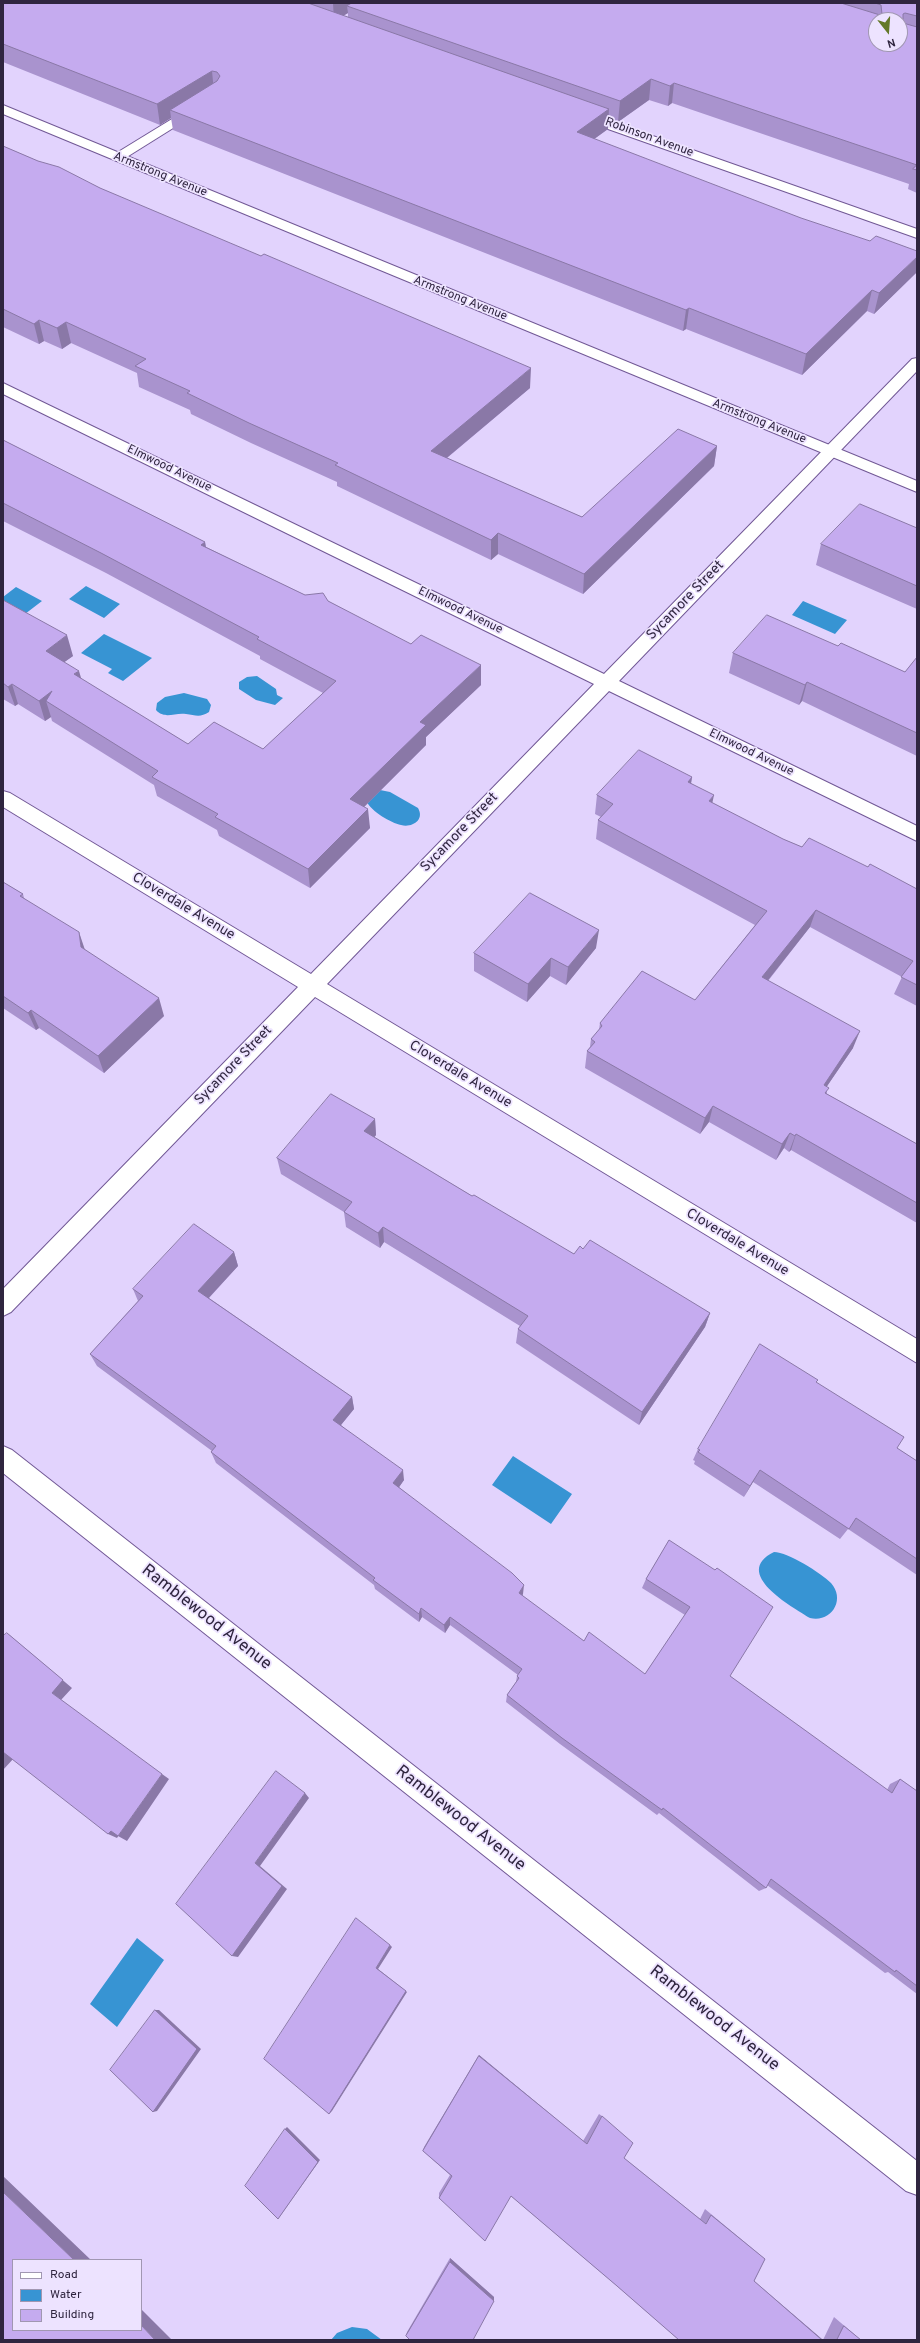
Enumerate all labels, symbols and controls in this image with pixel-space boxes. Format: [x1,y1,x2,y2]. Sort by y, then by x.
north arrow [868,12,908,52]
text: N [885,35,897,50]
street label: Robinson Avenue [603,115,695,161]
street label: Armstrong Avenue [111,150,209,200]
street label: Armstrong Avenue [411,274,509,324]
street label: Armstrong Avenue [710,397,808,447]
street label: Elmwood Avenue [124,442,214,496]
street label: Sycamore Street [644,558,728,644]
street label: Elmwood Avenue [415,584,505,638]
street label: Elmwood Avenue [706,726,796,780]
street label: Sycamore Street [418,790,502,876]
street label: Cloverdale Avenue [129,870,237,944]
street label: Sycamore Street [192,1023,276,1109]
street label: Cloverdale Avenue [406,1038,514,1112]
street label: Cloverdale Avenue [683,1206,791,1280]
street label: Ramblewood Avenue [137,1561,275,1675]
street label: Ramblewood Avenue [391,1762,529,1876]
street label: Ramblewood Avenue [645,1962,783,2076]
legend [12,2259,142,2331]
text: Road [50,2267,78,2283]
text: Water [50,2287,82,2303]
text: Building [50,2307,94,2323]

